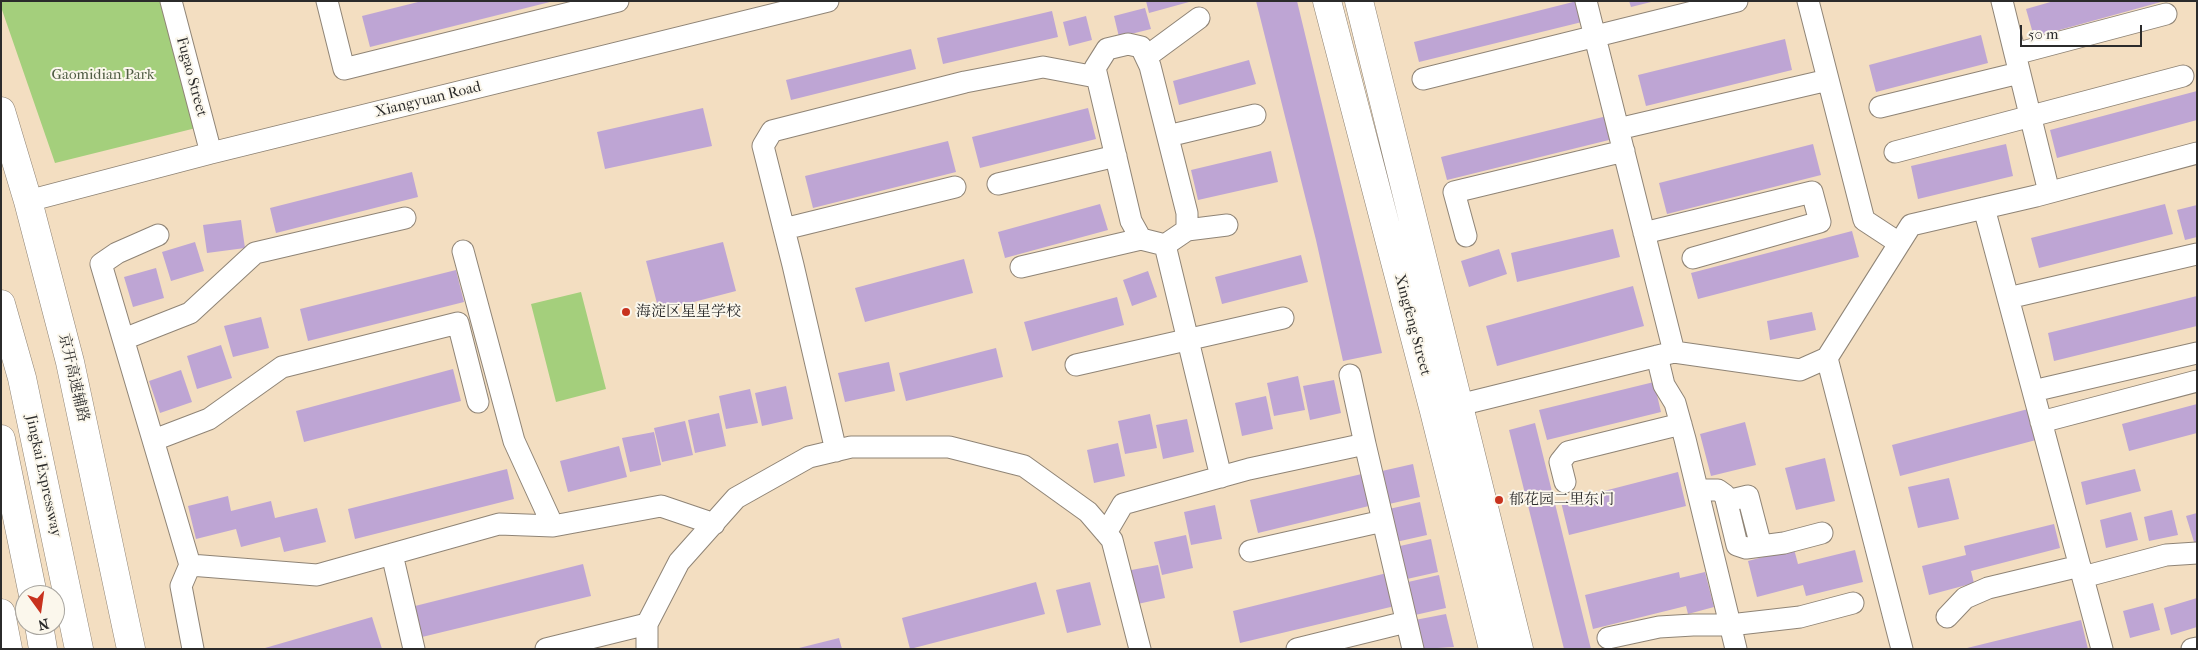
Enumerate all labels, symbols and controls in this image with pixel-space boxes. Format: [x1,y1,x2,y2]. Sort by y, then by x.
scale bar [2023,15,2146,47]
text: 50 m [2028,25,2058,43]
street label: Fugao Street [172,35,210,119]
park label: Gaomidian Park [51,66,155,84]
street label: Xiangyuan Road [373,78,483,122]
street label: Xingfeng Street [1390,272,1434,378]
place label: 海淀区星星学校 [636,303,741,321]
marker: 海淀区星星学校 [620,306,632,318]
street label: 京开高速辅路 [54,332,92,424]
street label: Jingkai Expressway [21,413,65,539]
place label: 郁花园二里东门 [1509,491,1614,509]
marker: 郁花园二里东门 [1493,494,1505,506]
north arrow [15,585,65,635]
text: N [36,615,51,634]

